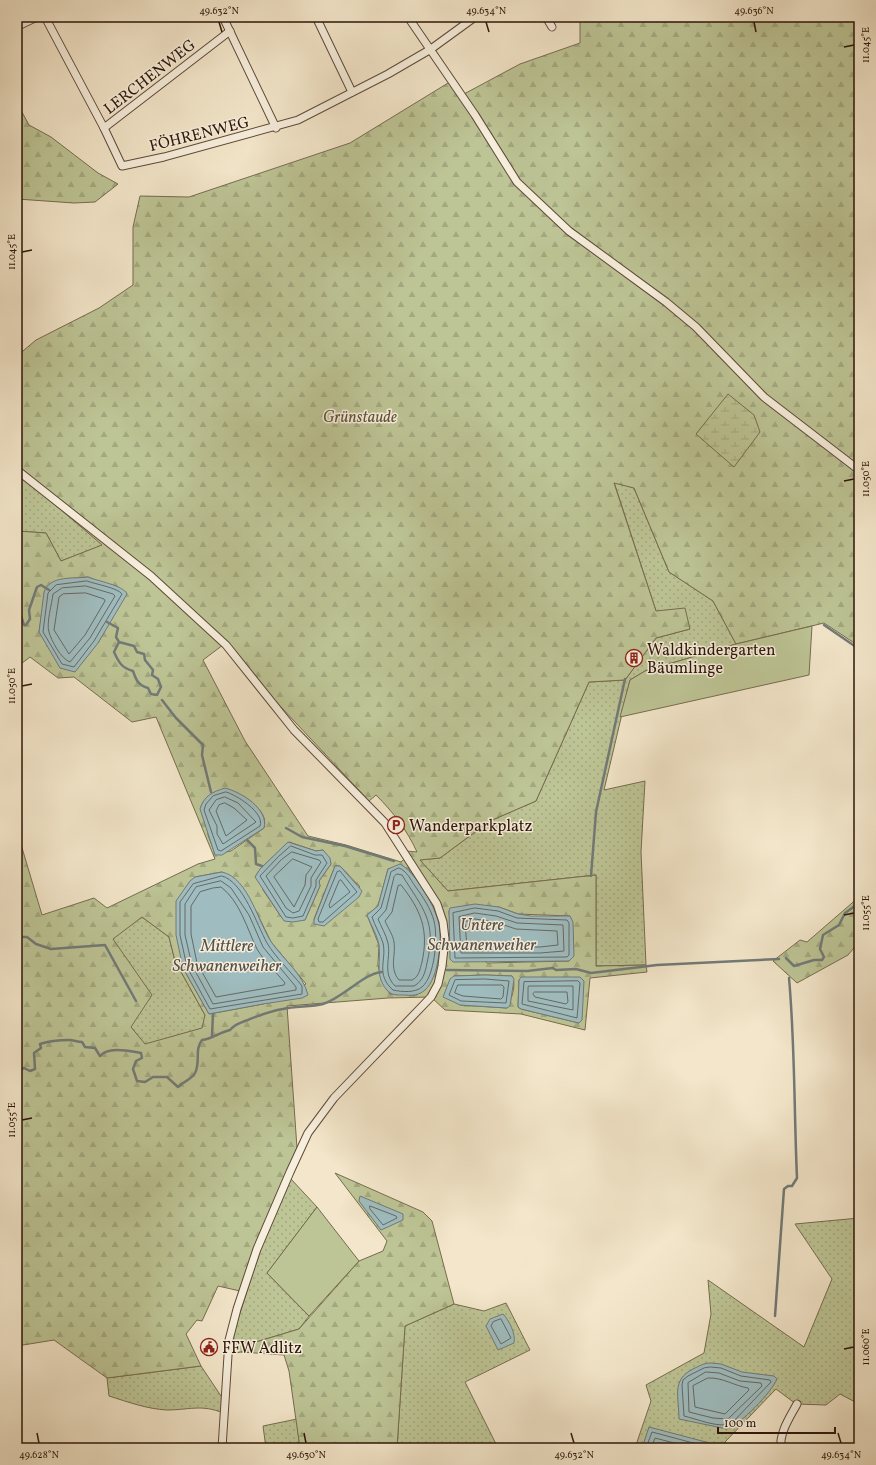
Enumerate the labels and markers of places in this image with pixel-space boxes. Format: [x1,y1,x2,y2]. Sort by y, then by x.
place label: Waldkindergarten Bäumlinge [647,640,776,680]
building icon: Waldkindergarten Bäumlinge [624,648,644,668]
parking icon: Wanderparkplatz [386,815,406,835]
place label: Wanderparkplatz [409,816,532,838]
public building icon: FFW Adlitz [199,1337,219,1357]
place label: FFW Adlitz [222,1338,302,1360]

